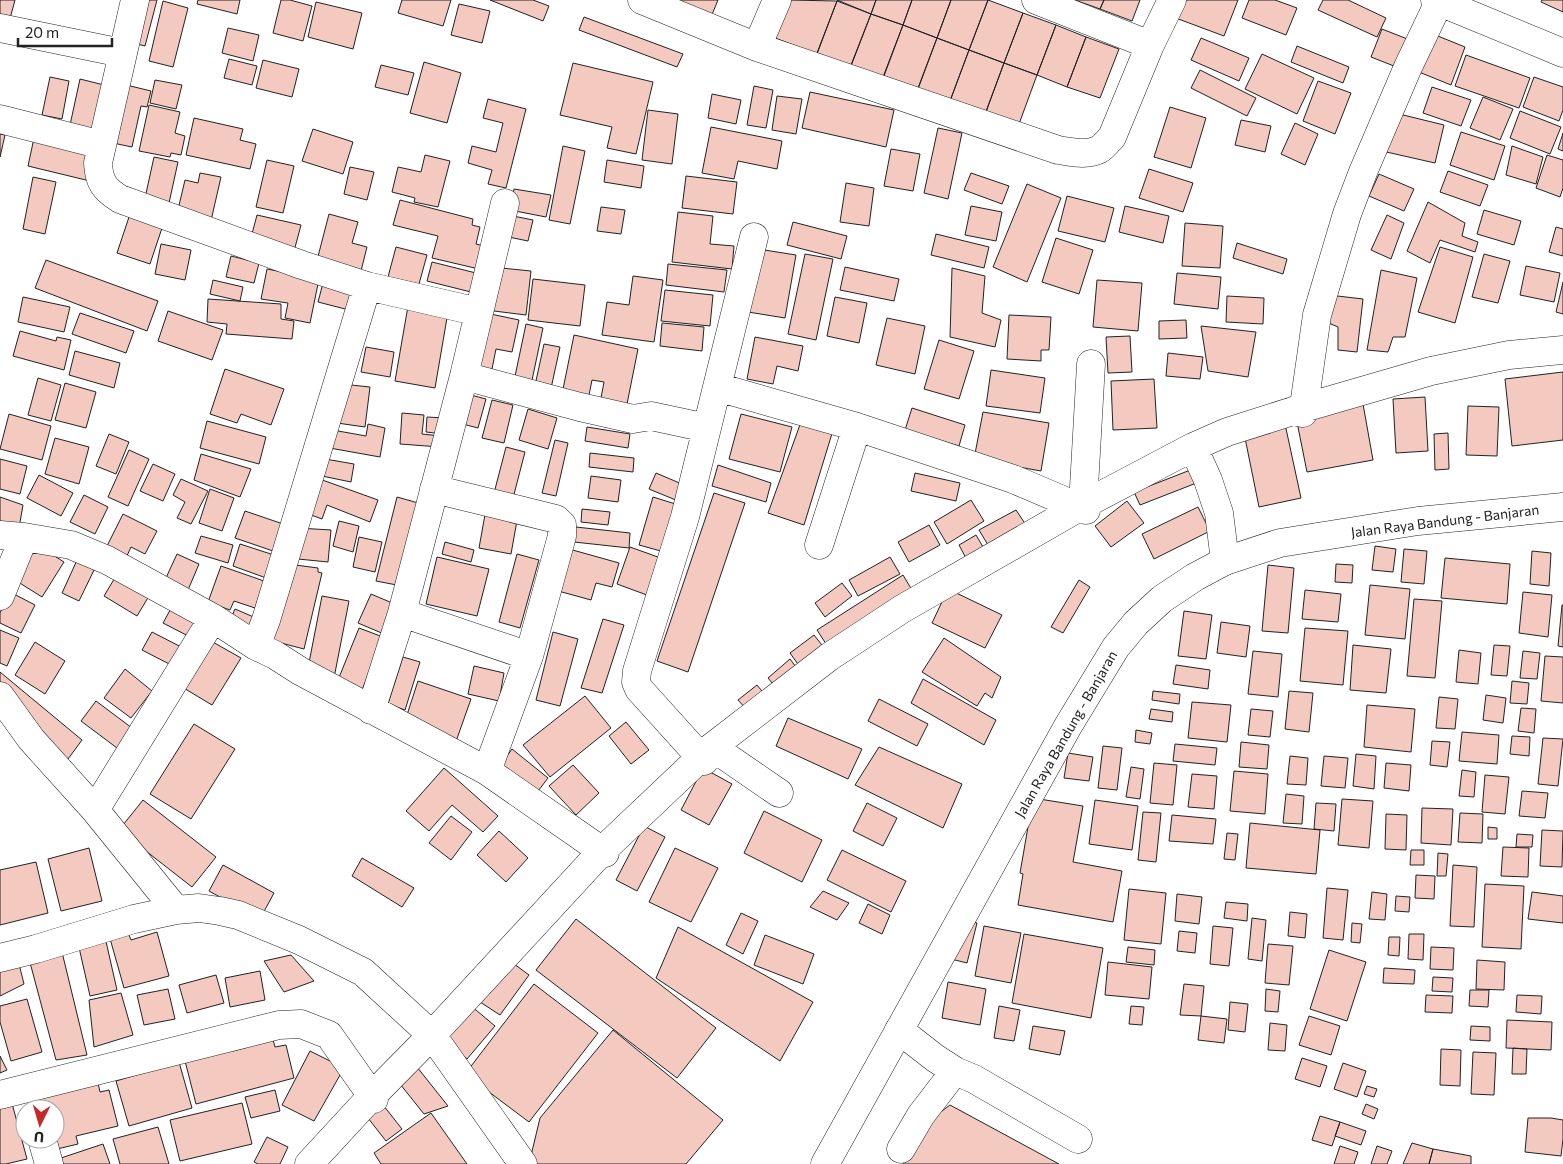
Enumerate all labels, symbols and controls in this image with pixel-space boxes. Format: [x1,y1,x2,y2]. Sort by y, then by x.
scale bar [18,15,111,47]
text: 20 m [25,23,59,41]
street label: Jalan Raya Bandung - Banjaran [1350,500,1540,541]
street label: Jalan Raya Bandung - Banjaran [1011,647,1120,820]
north arrow [15,1099,65,1149]
text: U [33,1129,45,1146]

